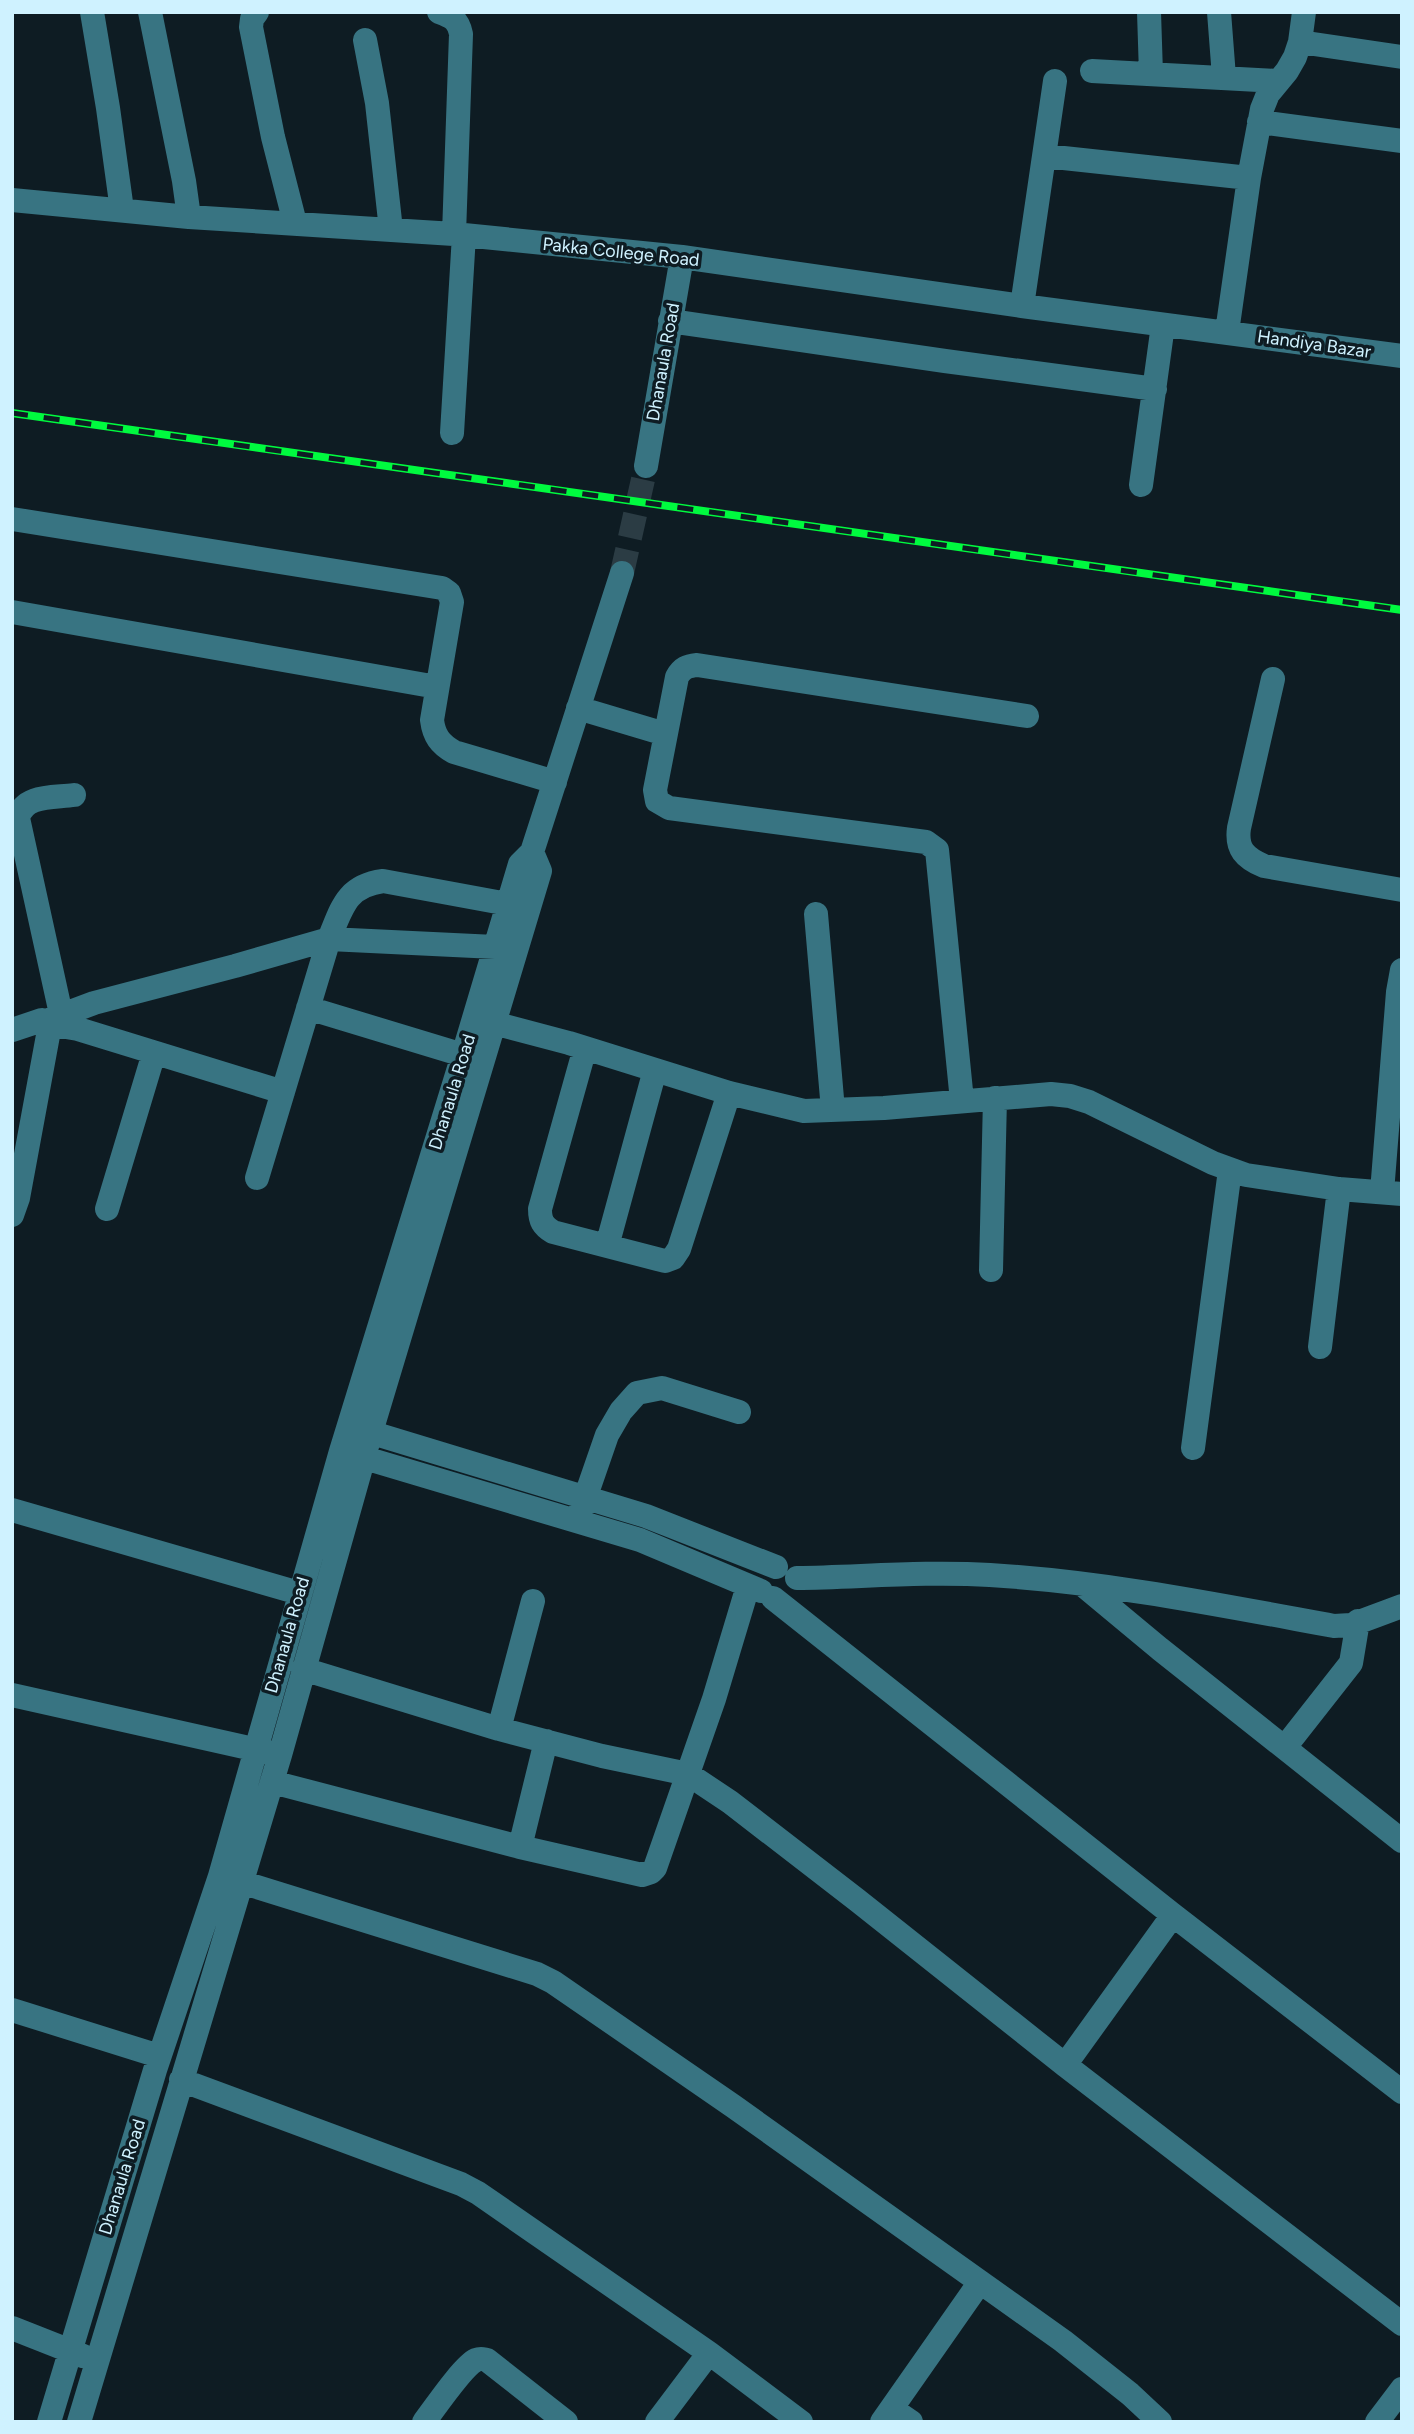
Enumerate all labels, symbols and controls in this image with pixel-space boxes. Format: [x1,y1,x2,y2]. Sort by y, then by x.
street label: Pakka College Road [541,233,701,271]
street label: Dhanaula Road [642,301,684,423]
street label: Handiya Bazar [1256,325,1372,363]
street label: Dhanaula Road [424,1031,480,1153]
street label: Dhanaula Road [260,1574,314,1696]
street label: Dhanaula Road [94,2116,150,2238]

